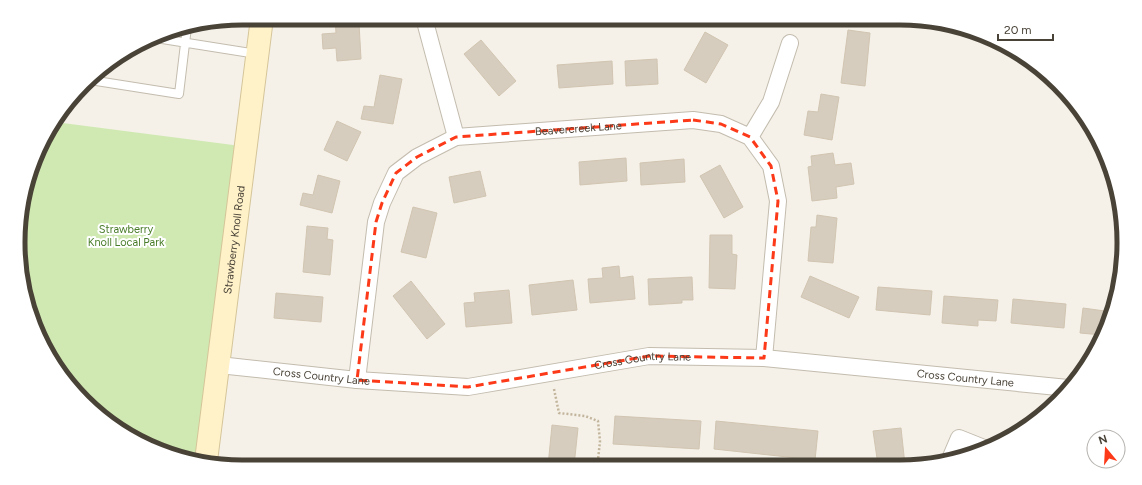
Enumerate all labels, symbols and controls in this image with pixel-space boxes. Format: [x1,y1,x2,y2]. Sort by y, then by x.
scale bar [998,16,1053,42]
text: 20 m [1004,23,1032,37]
street label: Beavercreek Lane [534,119,622,138]
street label: Strawberry Knoll Road [221,185,247,295]
park label: Strawberry Knoll Local Park [88,223,165,249]
street label: Cross Country Lane [593,349,691,372]
street label: Cross Country Lane [272,364,370,387]
street label: Cross Country Lane [916,367,1015,389]
north arrow [1086,429,1126,469]
text: N [1097,432,1109,447]

